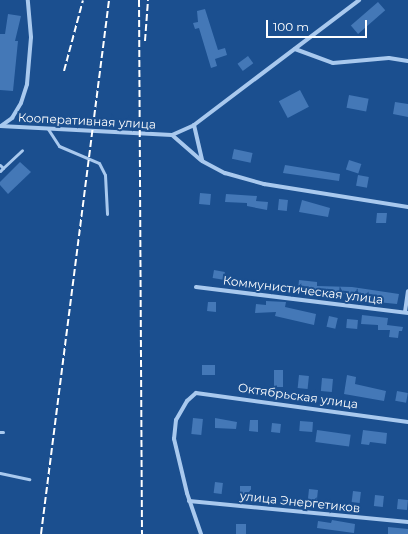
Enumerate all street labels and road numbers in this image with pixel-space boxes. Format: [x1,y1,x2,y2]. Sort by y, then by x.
street label: Кооперативная улица [18,110,156,132]
street label: Коммунистическая улица [222,273,384,307]
street label: Октябрьская улица [237,380,359,412]
street label: улица Энергетиков [239,489,361,515]

